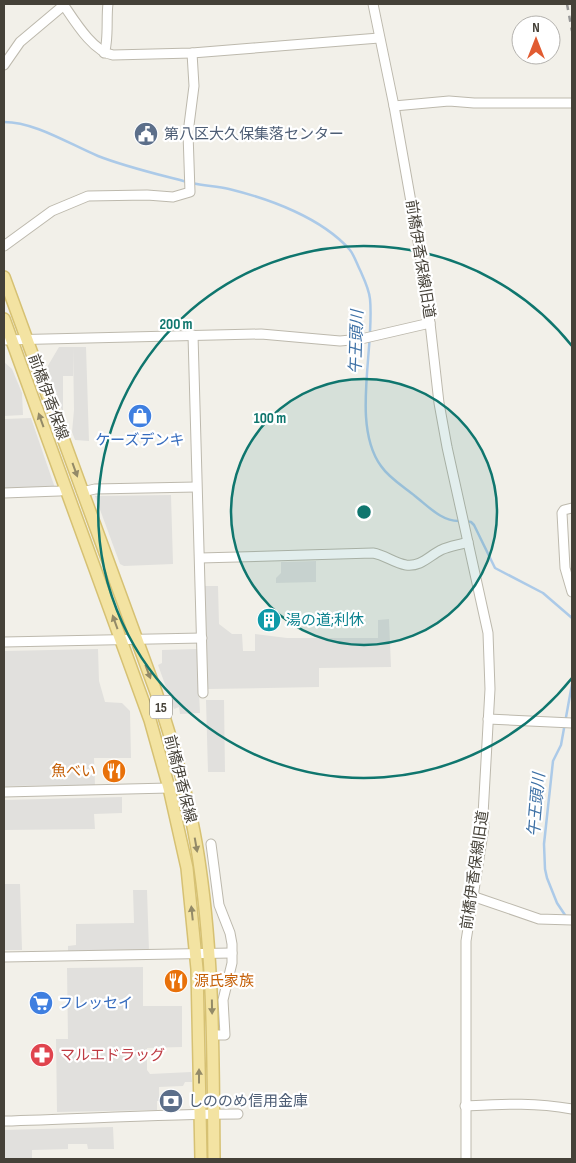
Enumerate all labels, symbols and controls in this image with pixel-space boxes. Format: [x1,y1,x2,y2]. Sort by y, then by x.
north arrow [511,15,561,65]
text: N [532,19,540,36]
public building icon: 第八区大久保集落センター [133,121,159,147]
place label: 第八区大久保集落センター [164,125,344,144]
street label: 前橋伊香保線旧道 [401,198,439,320]
water label: 午王頭川 [346,308,368,374]
text: 200 m [159,315,193,334]
street label: 前橋伊香保線 [24,351,72,443]
shop icon: ケーズデンキ [127,403,153,429]
text: 100 m [254,409,286,428]
one-way arrow [37,412,45,427]
place label: ケーズデンキ [95,431,185,450]
one-way arrow [72,463,79,478]
centre of rings [355,503,373,521]
building icon: 湯の道;利休 [256,607,282,633]
place label: 湯の道;利休 [286,611,364,630]
one-way arrow [111,614,119,629]
one-way arrow [144,665,152,680]
road number: 15 [150,696,172,719]
street label: 前橋伊香保線 [160,733,200,825]
restaurant icon: 魚べい [101,758,127,784]
place label: 魚べい [51,762,96,781]
water label: 午王頭川 [525,770,549,838]
street label: 前橋伊香保線旧道 [457,809,493,931]
one-way arrow [193,838,201,854]
one-way arrow [188,905,196,921]
restaurant icon: 源氏家族 [163,968,189,994]
place label: 源氏家族 [194,972,254,991]
supermarket icon: フレッセイ [28,990,54,1016]
place label: フレッセイ [58,994,133,1013]
one-way arrow [208,999,216,1015]
pharmacy icon: マルエドラッグ [29,1042,55,1068]
place label: マルエドラッグ [60,1046,165,1065]
one-way arrow [195,1067,203,1083]
bank icon: しののめ信用金庫 [158,1088,184,1114]
place label: しののめ信用金庫 [188,1092,308,1111]

